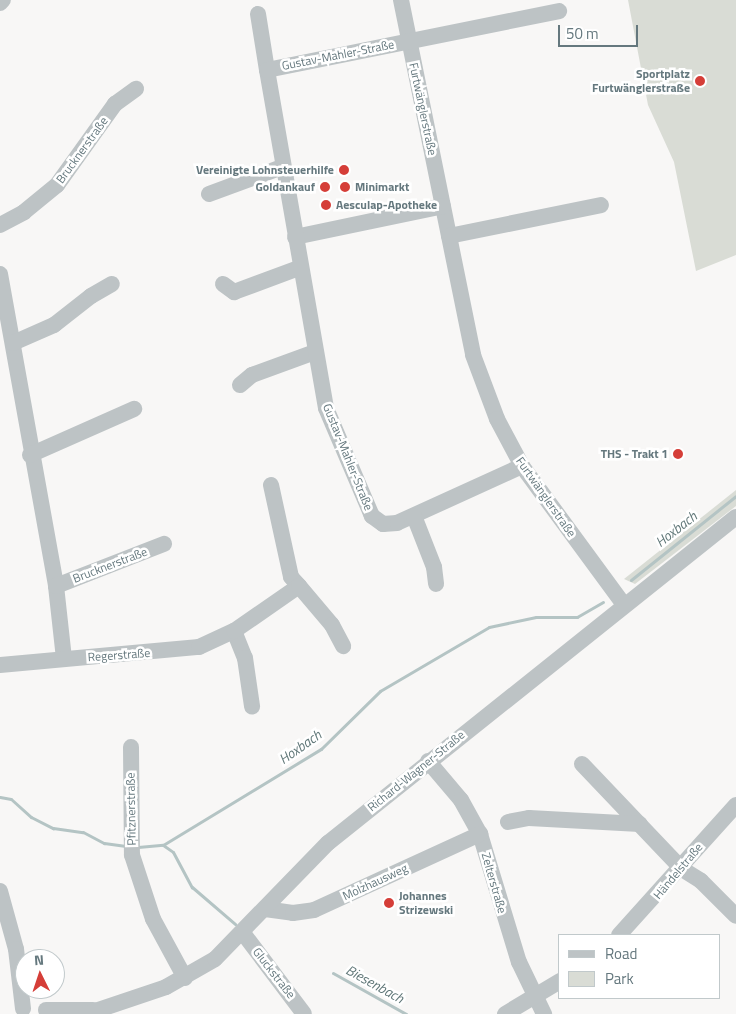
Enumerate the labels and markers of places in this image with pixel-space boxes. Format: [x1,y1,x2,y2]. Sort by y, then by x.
place label: Sportplatz Furtwänglerstraße [592,67,690,95]
marker: Sportplatz Furtwänglerstraße [694,75,706,87]
place label: Vereinigte Lohnsteuerhilfe [196,163,334,177]
marker: Vereinigte Lohnsteuerhilfe [338,164,350,176]
place label: Goldankauf [255,180,315,194]
place label: Minimarkt [355,180,409,194]
marker: Goldankauf [319,181,331,193]
marker: Minimarkt [339,181,351,193]
place label: Aesculap-Apotheke [336,198,437,212]
marker: Aesculap-Apotheke [320,199,332,211]
place label: THS - Trakt 1 [601,447,668,461]
marker: THS - Trakt 1 [672,448,684,460]
place label: Johannes Strizewski [399,889,453,917]
marker: Johannes Strizewski [383,897,395,909]

